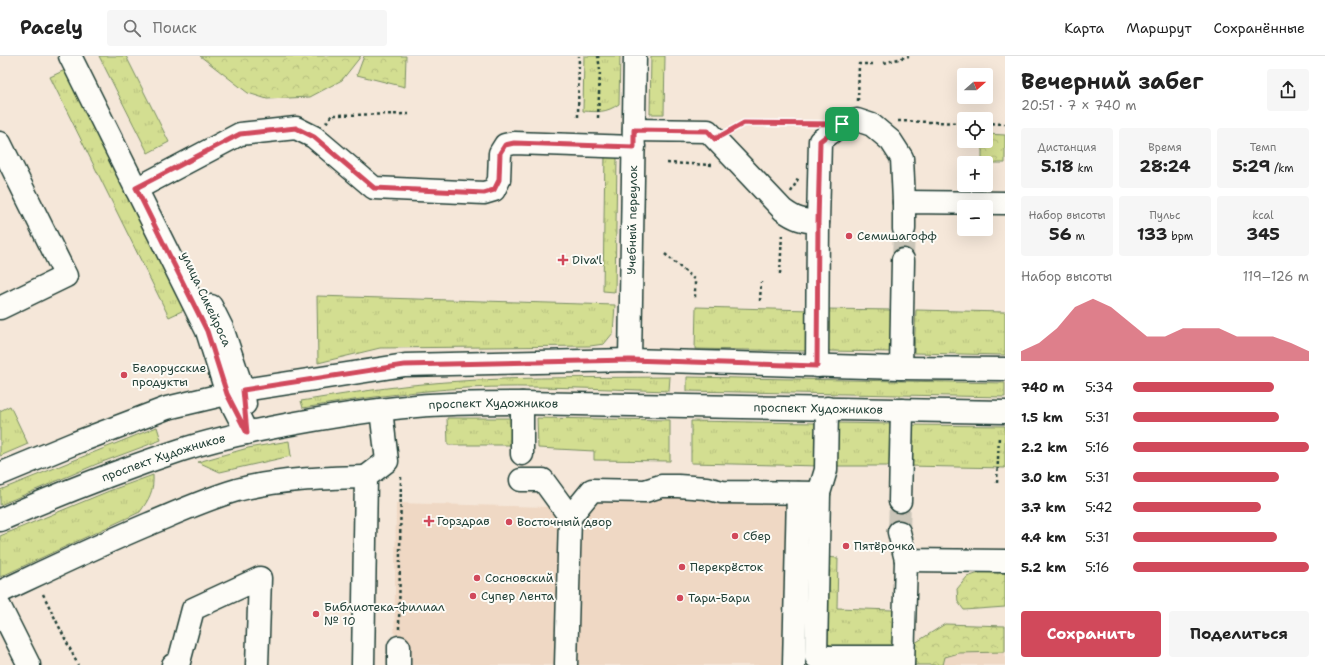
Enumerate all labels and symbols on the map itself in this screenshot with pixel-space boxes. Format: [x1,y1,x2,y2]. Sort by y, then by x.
north arrow [957,68,993,104]
pin [825,107,859,141]
street label: Учебный переулок [623,164,641,275]
place label: Семишагофф [857,228,937,244]
marker: Семишагофф [844,231,854,241]
street label: улица Сикейроса [177,249,235,350]
place label: Diva'l [572,252,603,268]
marker: Diva'l [557,254,569,266]
place label: Белорусские продукты [132,360,206,390]
marker: Белорусские продукты [119,370,129,380]
street label: проспект Художников [428,395,558,413]
street label: проспект Художников [753,399,883,418]
street label: проспект Художников [99,430,227,486]
place label: Горздрав [437,513,490,529]
place label: Восточный двор [517,514,612,530]
marker: Горздрав [424,516,434,526]
marker: Восточный двор [504,517,514,527]
place label: Сбер [743,528,771,544]
marker: Сбер [730,531,740,541]
place label: Пятёрочка [854,538,915,554]
marker: Пятёрочка [841,541,851,551]
place label: Перекрёсток [690,559,764,575]
marker: Перекрёсток [677,562,687,572]
place label: Сосновский [485,570,554,586]
marker: Сосновский [472,573,482,583]
place label: Супер Лента [481,588,555,604]
place label: Тари-Бари [688,590,750,606]
marker: Супер Лента [468,591,478,601]
marker: Тари-Бари [675,593,685,603]
place label: Библиотека-филиал № 10 [324,599,445,629]
marker: Библиотека-филиал № 10 [311,609,321,619]

